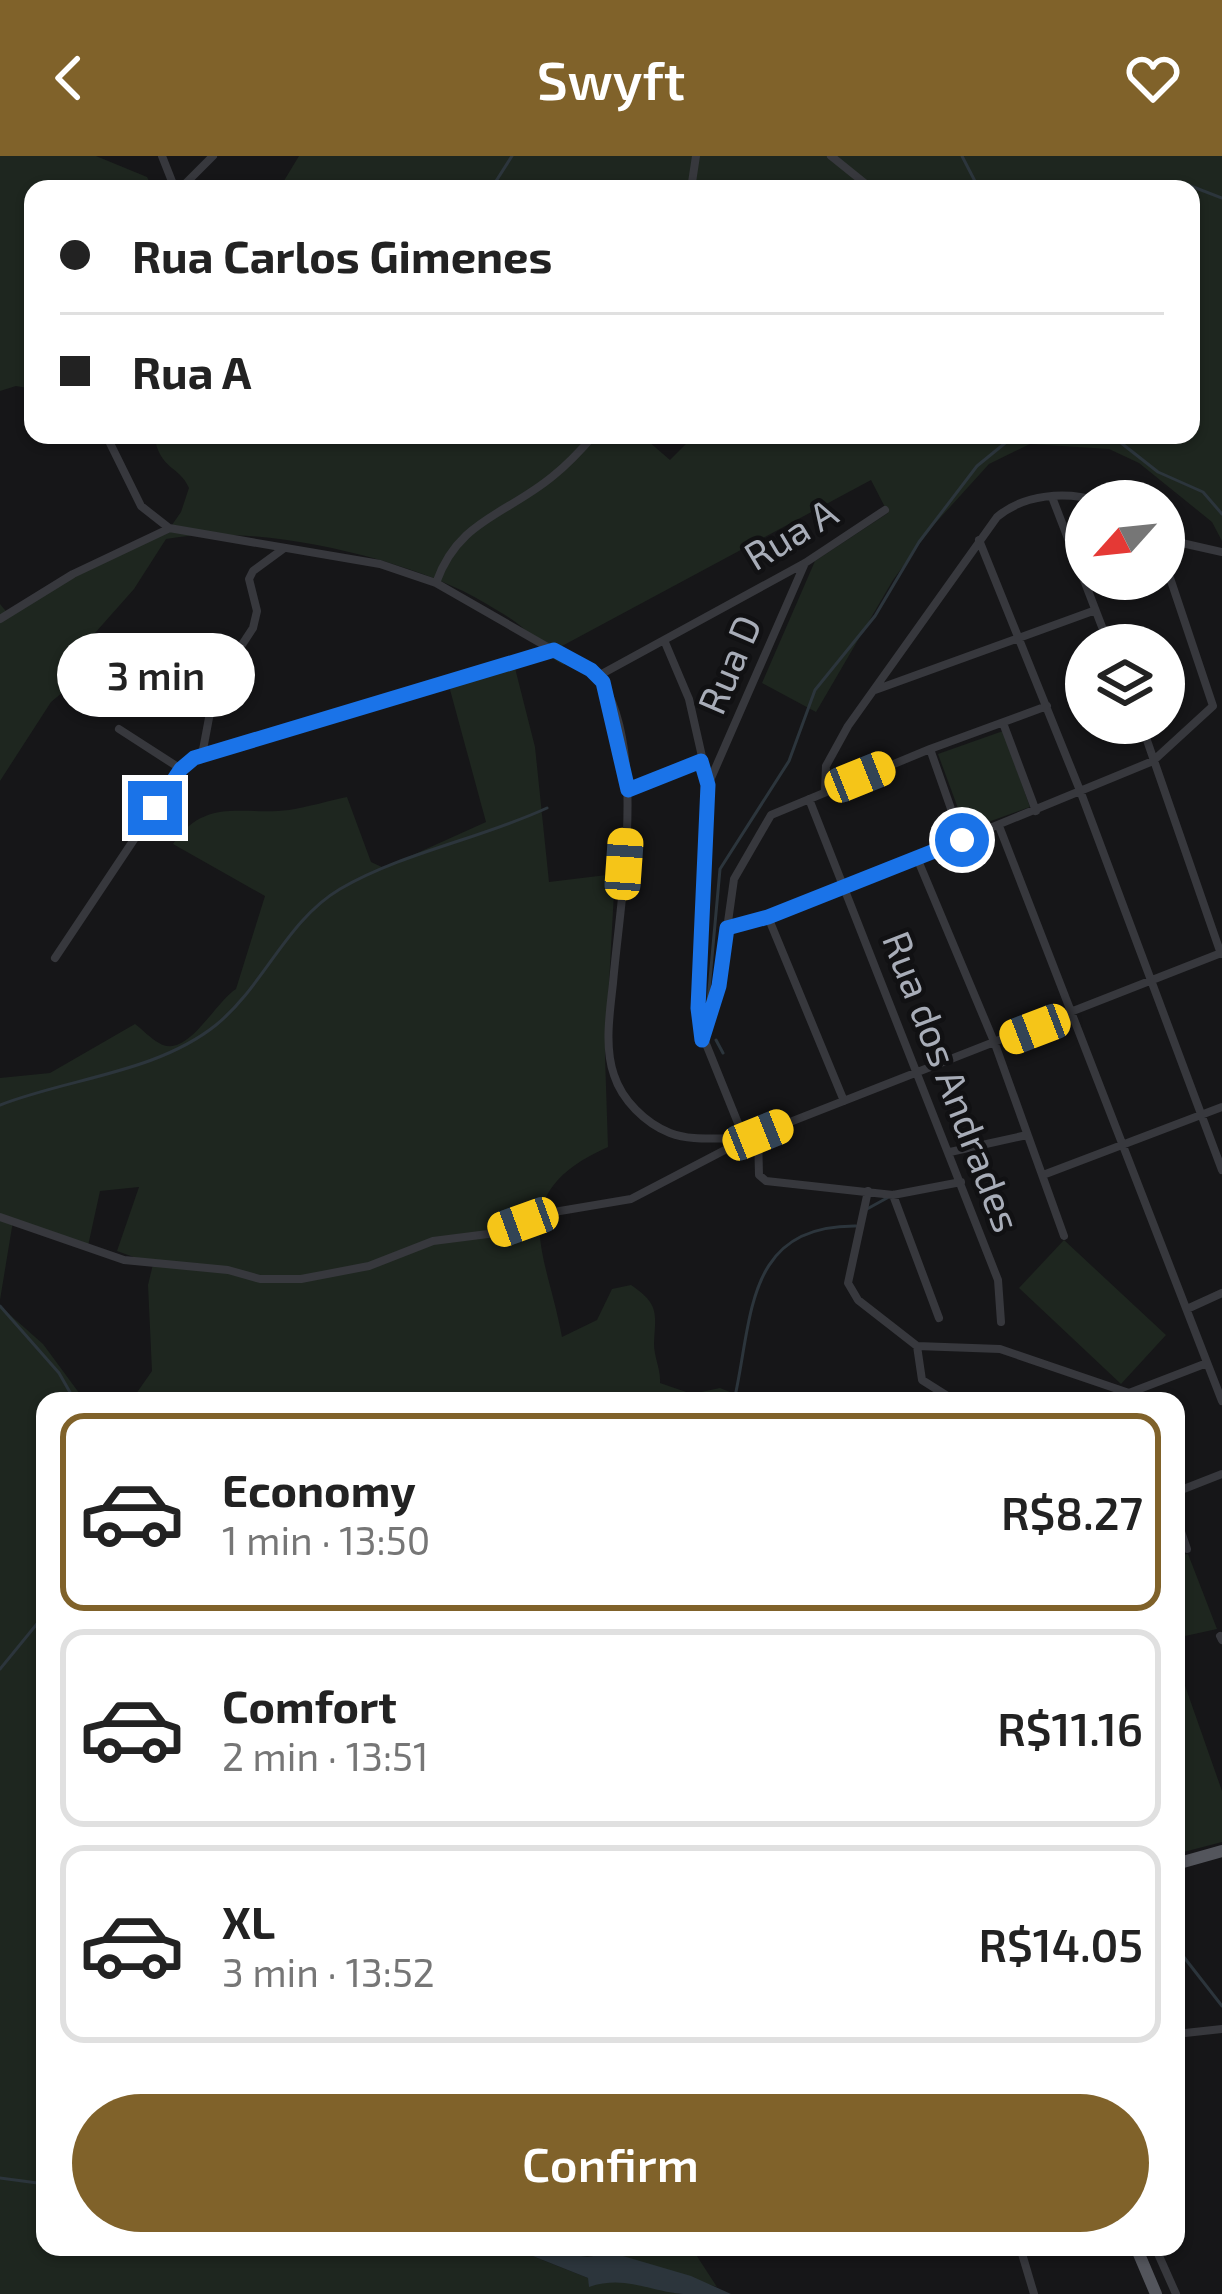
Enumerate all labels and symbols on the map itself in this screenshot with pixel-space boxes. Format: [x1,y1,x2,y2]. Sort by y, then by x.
north arrow [1065,480,1185,600]
street label: Rua A [735,487,845,579]
street label: Rua D [686,608,770,720]
callout: 3 min [56,634,254,718]
car [820,747,900,807]
route end [128,781,182,835]
route start [935,813,989,867]
car [604,827,644,901]
street label: Rua dos Andrades [874,924,1032,1238]
car [995,999,1075,1059]
car [718,1105,798,1165]
car [483,1193,563,1251]

